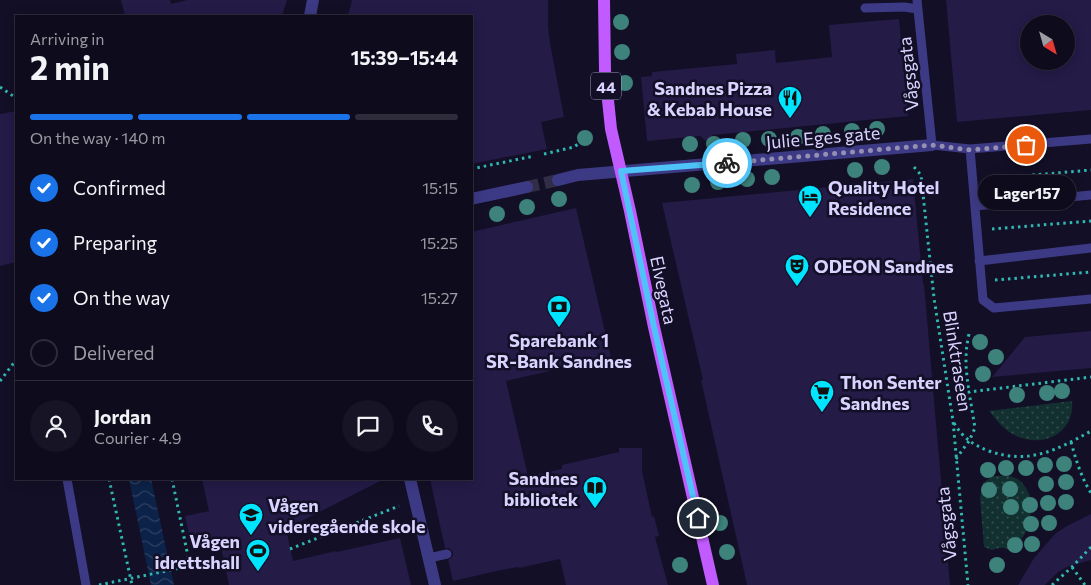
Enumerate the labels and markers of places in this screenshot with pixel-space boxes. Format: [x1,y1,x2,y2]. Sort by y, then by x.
place label: Sandnes Pizza & Kebab House [647,77,772,120]
restaurant icon: Sandnes Pizza & Kebab House [777,85,803,119]
pin [1005,124,1047,166]
callout: Lager157 [977,175,1075,210]
place label: Quality Hotel Residence [828,176,939,219]
hotel icon: Quality Hotel Residence [797,184,823,218]
theatre icon: ODEON Sandnes [784,253,810,287]
place label: ODEON Sandnes [814,255,954,277]
bank icon: Sparebank 1 SR-Bank Sandnes [546,294,572,328]
place label: Sparebank 1 SR-Bank Sandnes [486,329,632,372]
place label: Thon Senter Sandnes [840,371,942,414]
supermarket icon: Thon Senter Sandnes [809,379,835,413]
place label: Sandnes bibliotek [504,467,579,510]
library icon: Sandnes bibliotek [582,475,608,509]
place label: Vågen videregående skole [268,494,425,537]
pin [677,497,719,539]
school or university icon: Vågen videregående skole [238,502,264,536]
place label: Vågen idrettshall [155,530,240,573]
sports icon: Vågen idrettshall [245,538,271,572]

